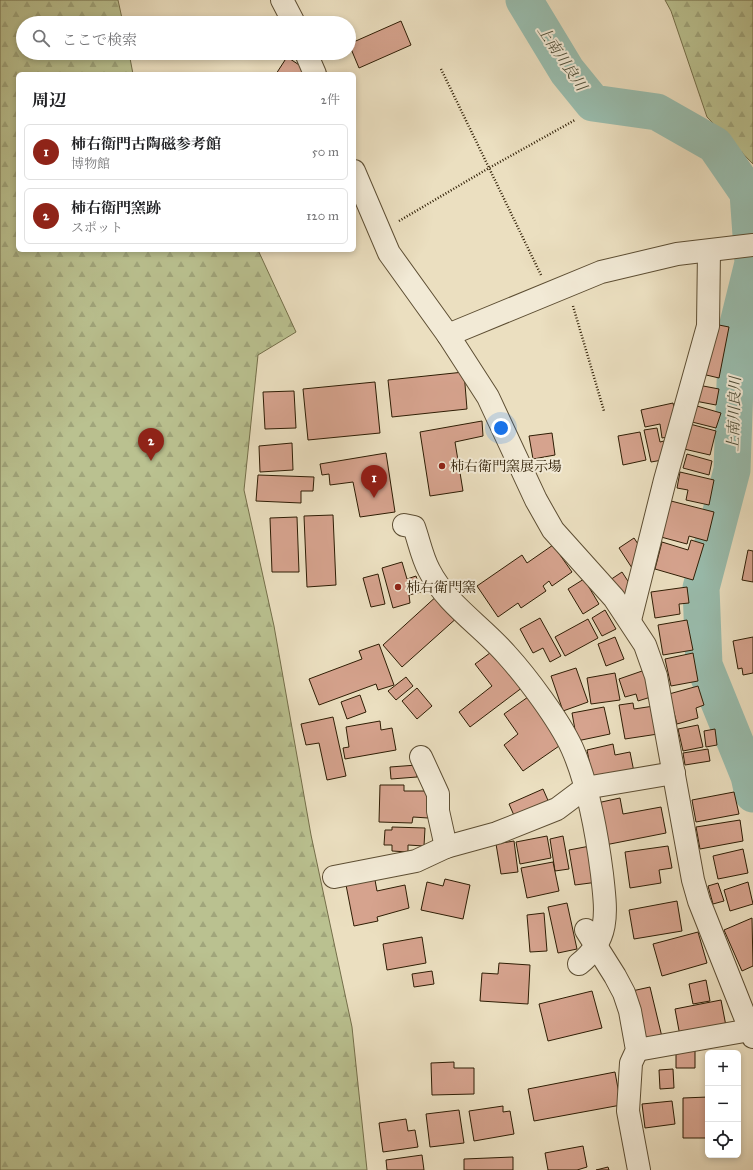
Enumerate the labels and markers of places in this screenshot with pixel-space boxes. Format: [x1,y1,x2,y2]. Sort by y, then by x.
pin: 2 [138,428,164,461]
place label: 柿右衛門窯展示場 [450,458,562,475]
marker: 柿右衛門窯展示場 [437,461,447,471]
pin: 1 [361,465,387,498]
place label: 柿右衛門窯 [406,579,476,596]
marker: 柿右衛門窯 [393,582,403,592]

